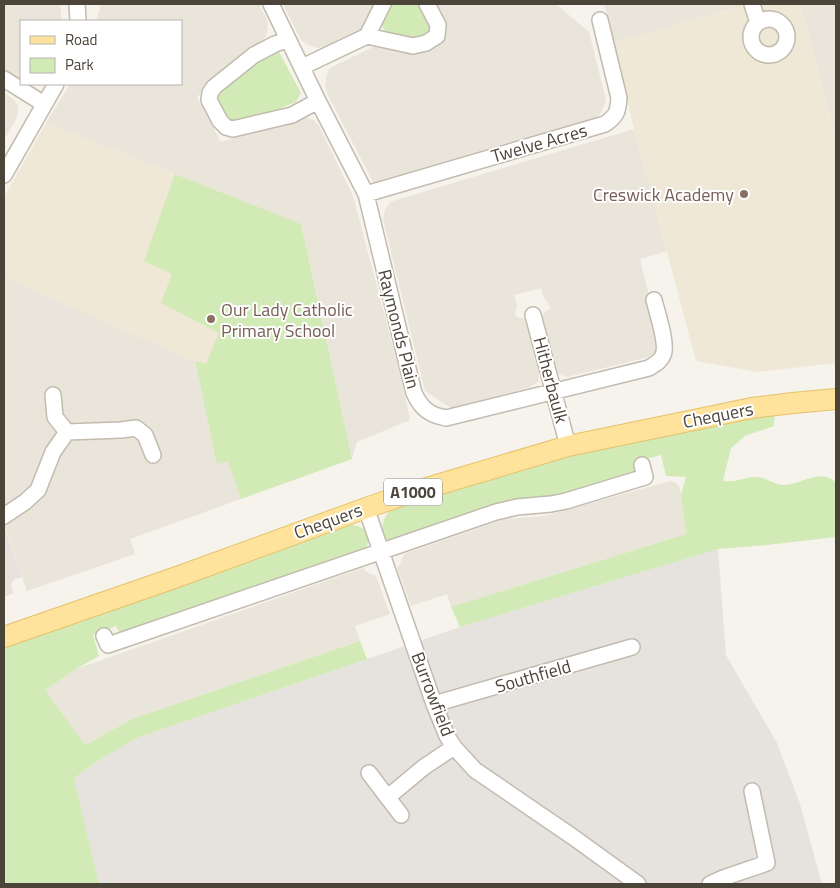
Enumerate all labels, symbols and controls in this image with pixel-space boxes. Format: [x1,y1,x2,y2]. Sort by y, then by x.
legend [20,20,182,85]
text: Road [65,28,97,51]
text: Park [65,53,94,76]
street label: Twelve Acres [488,116,590,170]
place label: Creswick Academy [593,181,734,208]
marker: Creswick Academy [738,188,750,200]
street label: Raymonds Plain [371,266,427,392]
place label: Our Lady Catholic Primary School [221,296,353,344]
marker: Our Lady Catholic Primary School [205,313,217,325]
street label: Hitherbaulk [527,334,576,426]
street label: Chequers [680,395,756,435]
road number: A1000 [384,478,442,506]
street label: Chequers [290,496,366,546]
street label: Burrowfield [404,648,462,740]
street label: Southfield [492,652,574,700]

